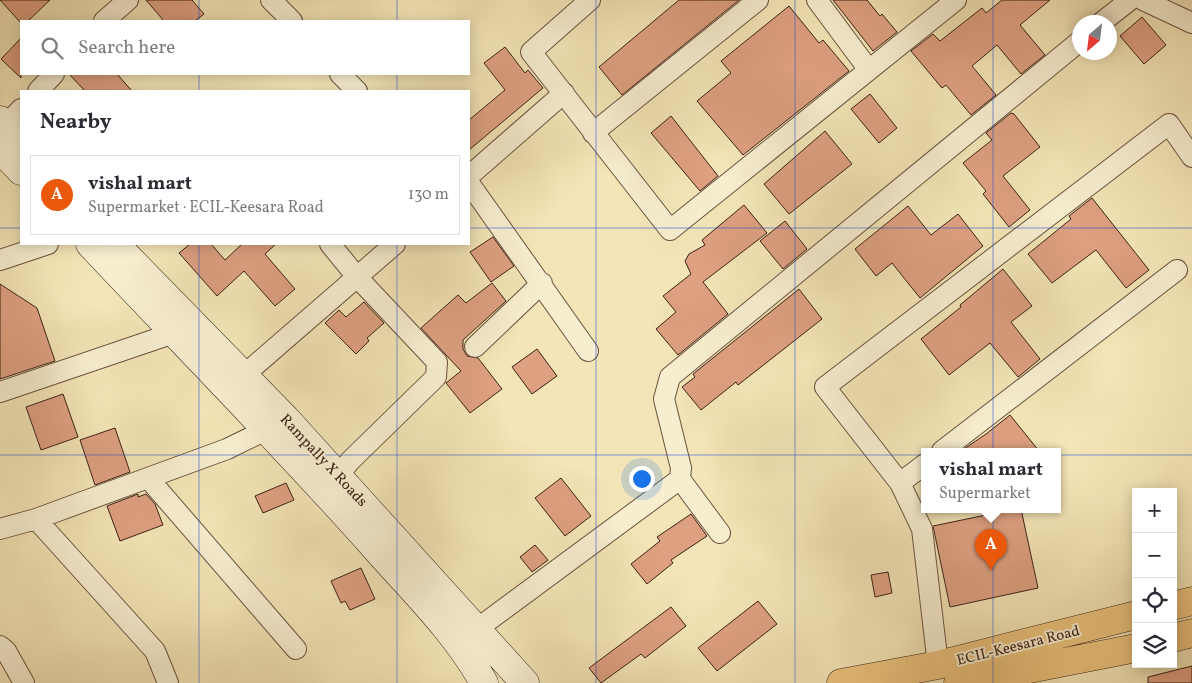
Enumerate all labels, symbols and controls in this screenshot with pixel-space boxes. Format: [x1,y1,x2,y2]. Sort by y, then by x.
north arrow [1072,15,1117,60]
search box [20,20,470,75]
icon: search [38,34,66,62]
text: Search here [78,35,175,61]
text: Nearby [40,108,111,137]
text: vishal mart [88,171,192,197]
text: A [51,184,63,206]
text: 130 m [408,184,449,206]
text: Supermarket · ECIL-Keesara Road [88,197,324,219]
street label: Rampally X Roads [274,410,372,512]
popup [921,448,1061,513]
text: vishal mart [939,457,1043,483]
your location [629,466,655,492]
text: Supermarket [939,483,1031,505]
map controls [1132,488,1177,668]
button: + [1132,488,1177,533]
pin: A [975,529,1007,570]
button: − [1132,533,1177,578]
button: locate [1132,578,1177,623]
street label: ECIL-Keesara Road [955,621,1082,672]
button: layers [1132,623,1177,668]

